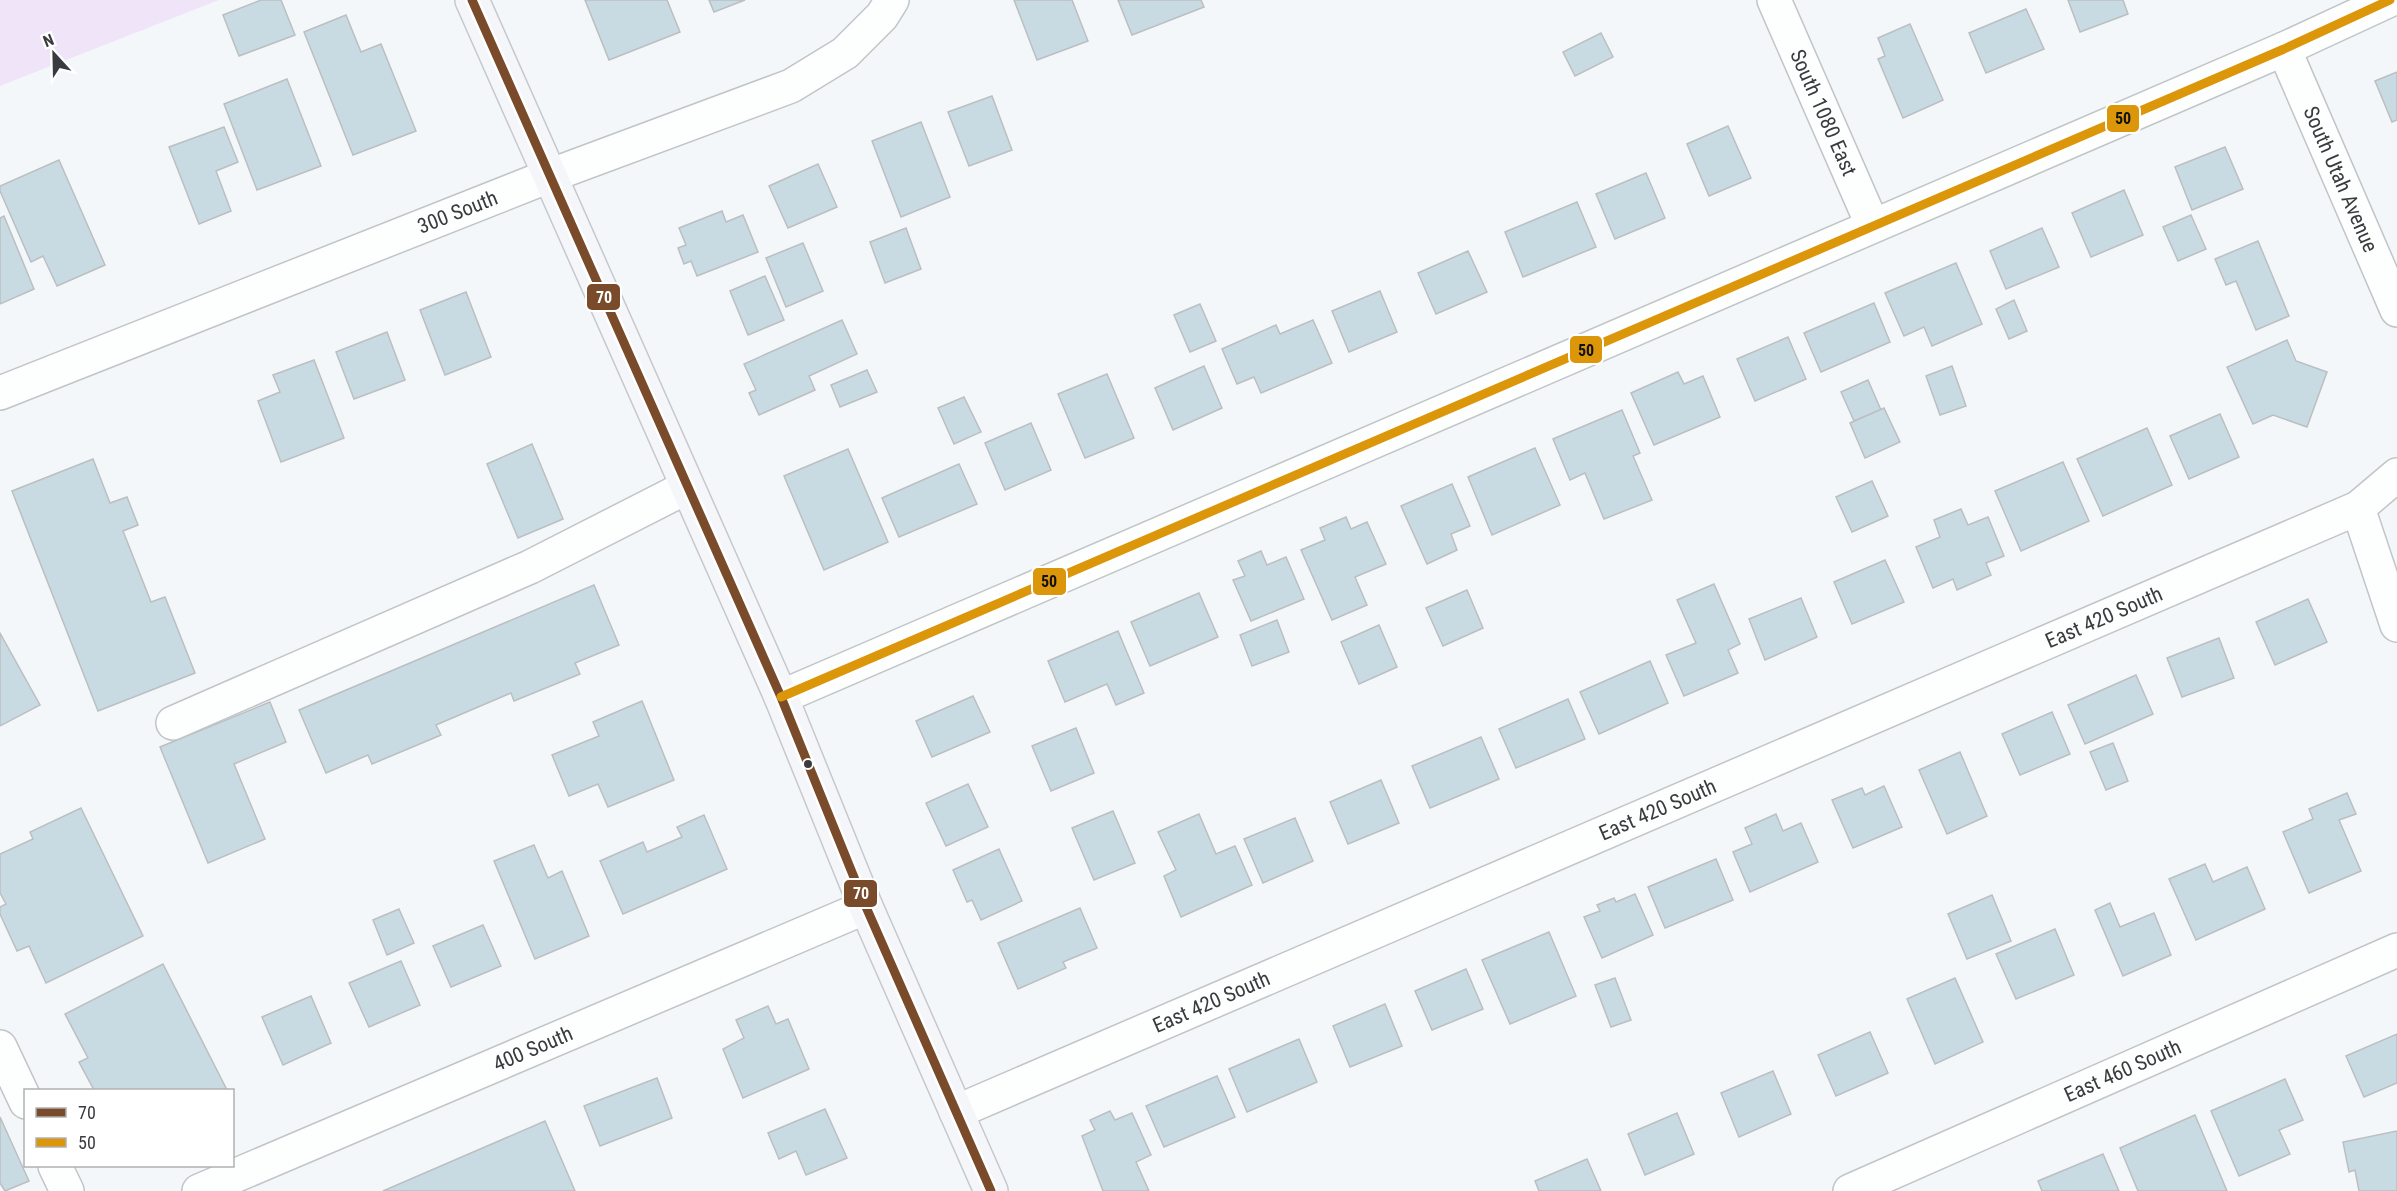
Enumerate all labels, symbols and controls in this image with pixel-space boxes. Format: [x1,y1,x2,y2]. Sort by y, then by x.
north arrow [24,24,84,84]
text: N [40,30,57,51]
street label: South 1080 East [1785,46,1861,180]
street label: South Utah Avenue [2298,103,2383,256]
line badge: 50 [2106,104,2140,133]
text: 50 [2115,109,2131,128]
street label: 300 South [414,186,501,239]
line badge: 70 [586,283,621,311]
text: 70 [596,288,612,307]
line badge: 50 [1569,335,1603,364]
text: 50 [1578,341,1594,360]
line badge: 50 [1032,567,1067,596]
text: 50 [1041,572,1057,591]
street label: East 420 South [2042,582,2166,653]
unlabelled marker [802,758,814,770]
street label: East 420 South [1595,774,1720,845]
line badge: 70 [843,879,878,908]
text: 70 [853,884,869,903]
street label: East 420 South [1149,966,1273,1038]
street label: 400 South [490,1021,576,1076]
street label: East 460 South [2061,1035,2185,1107]
legend [24,1089,234,1167]
text: 70 [78,1102,96,1123]
text: 50 [78,1132,96,1153]

